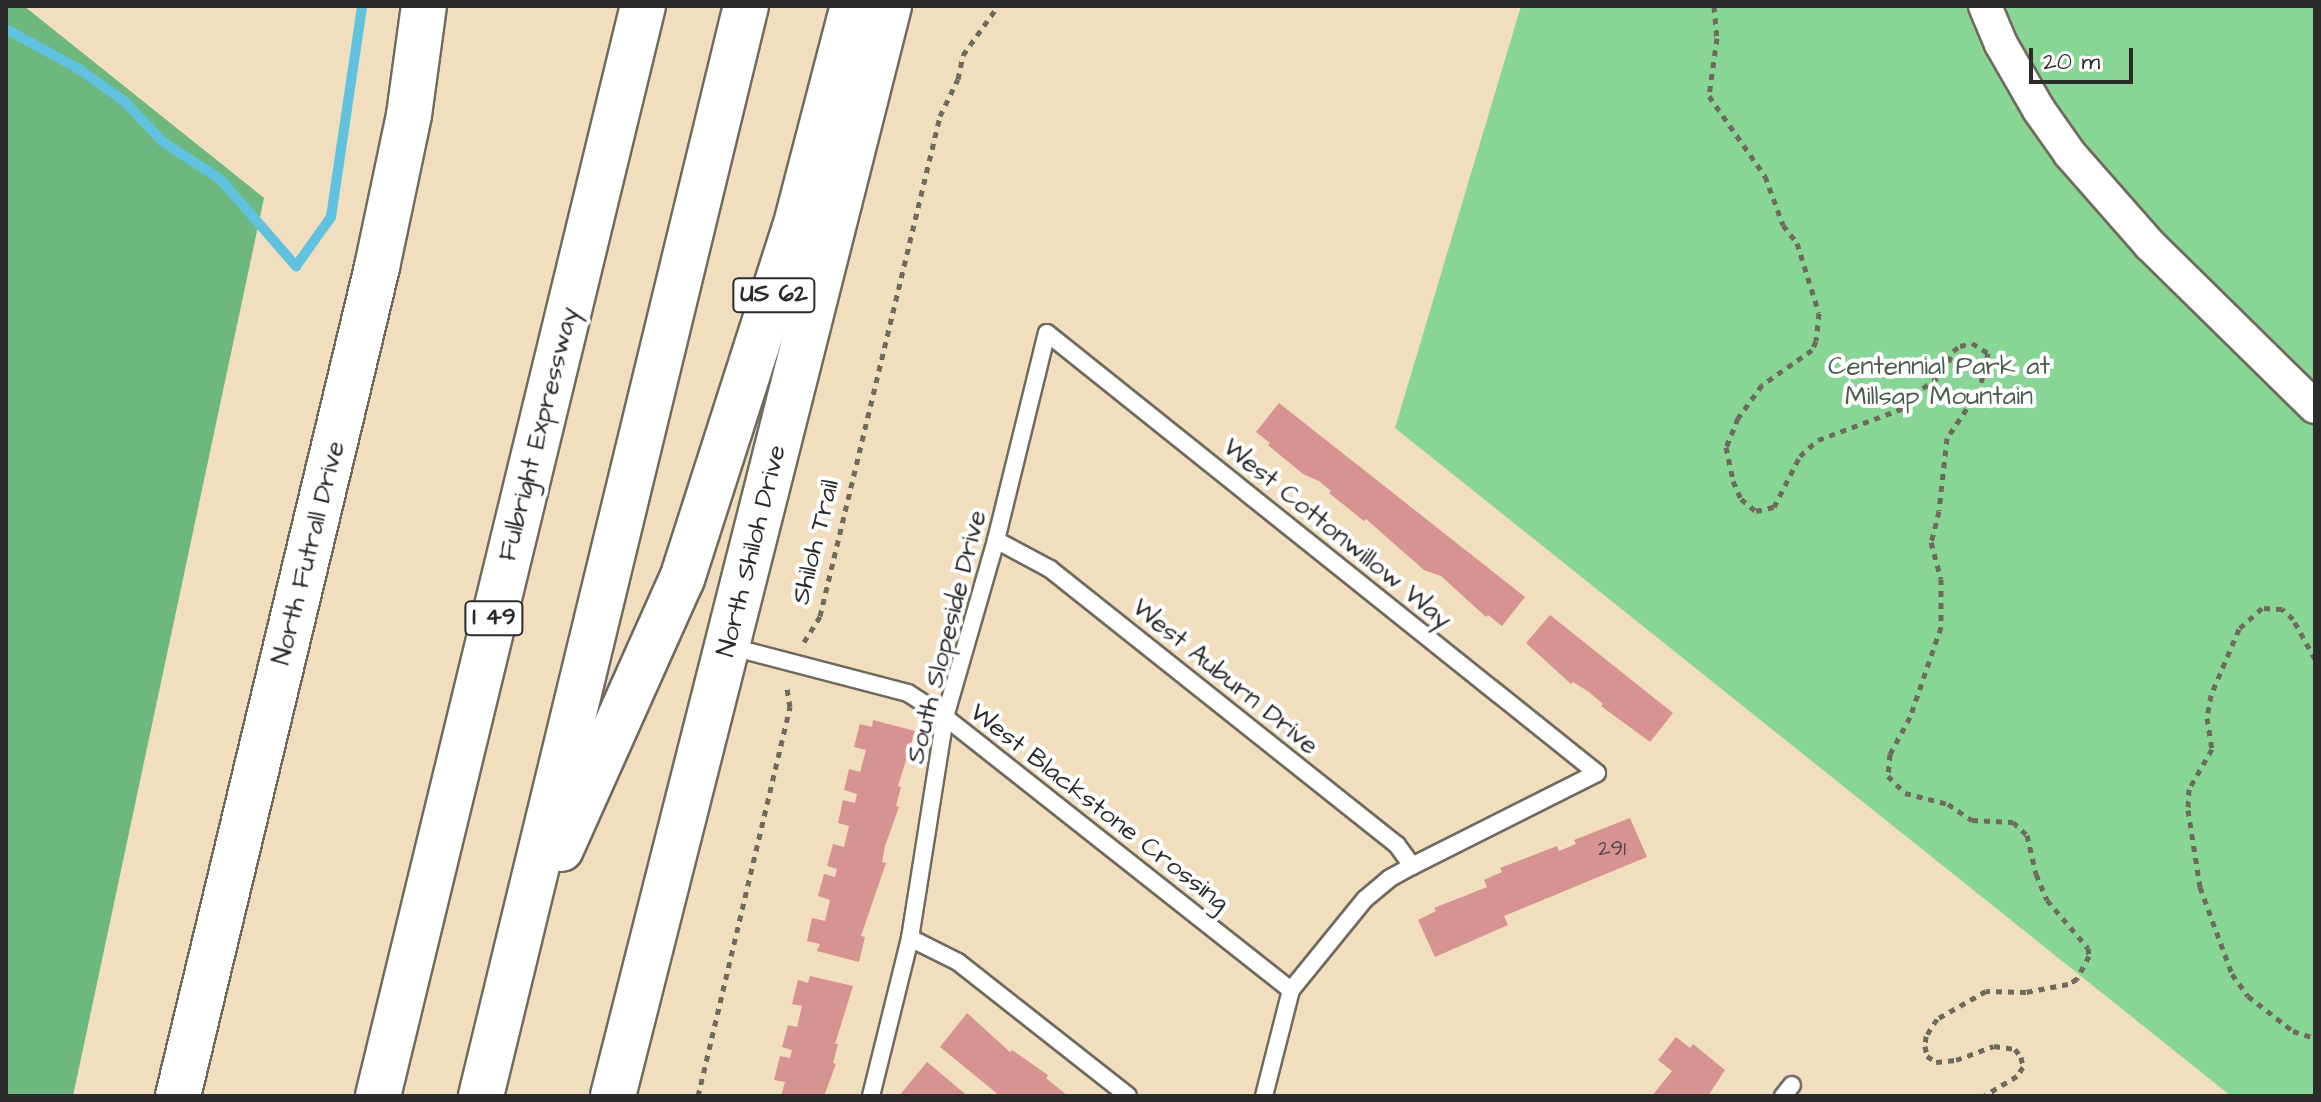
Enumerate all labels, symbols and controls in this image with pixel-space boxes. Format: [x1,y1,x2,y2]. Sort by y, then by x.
scale bar [2033,32,2137,82]
text: 20 m [2043,45,2100,79]
road number: US 62 [732,275,816,315]
street label: Fulbright Expressway [492,304,586,564]
park label: Centennial Park at Millsap Mountain [1828,351,2050,412]
street label: West Cottonwillow Way [1216,432,1458,636]
street label: North Futrall Drive [266,438,352,668]
street label: North Shiloh Drive [711,442,793,660]
street label: Shiloh Trail [785,476,847,608]
street label: South Slopeside Drive [900,507,994,767]
street label: West Auburn Drive [1126,592,1324,762]
road number: I 49 [464,598,524,638]
street label: West Blackstone Crossing [963,697,1235,919]
house number: 291 [1598,836,1626,862]

